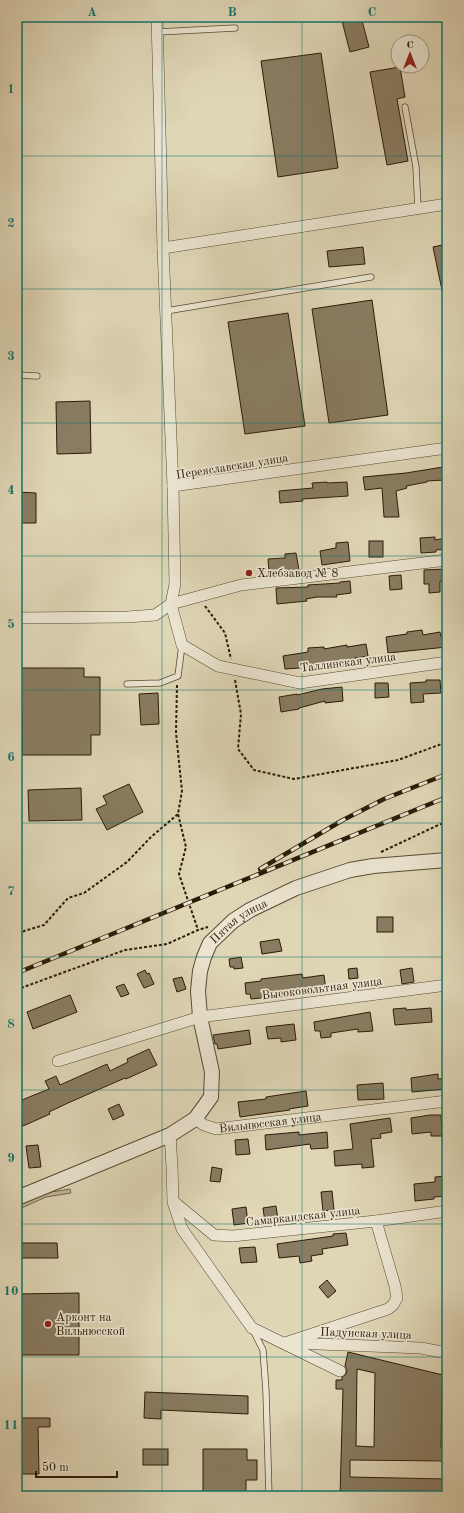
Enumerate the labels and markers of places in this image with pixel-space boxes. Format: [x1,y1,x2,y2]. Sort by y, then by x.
marker: Хлебзавод № 8 [244,568,254,578]
place label: Хлебзавод № 8 [257,568,338,580]
place label: Арконт на Вильнюсской [56,1312,125,1338]
marker: Арконт на Вильнюсской [43,1319,53,1329]

